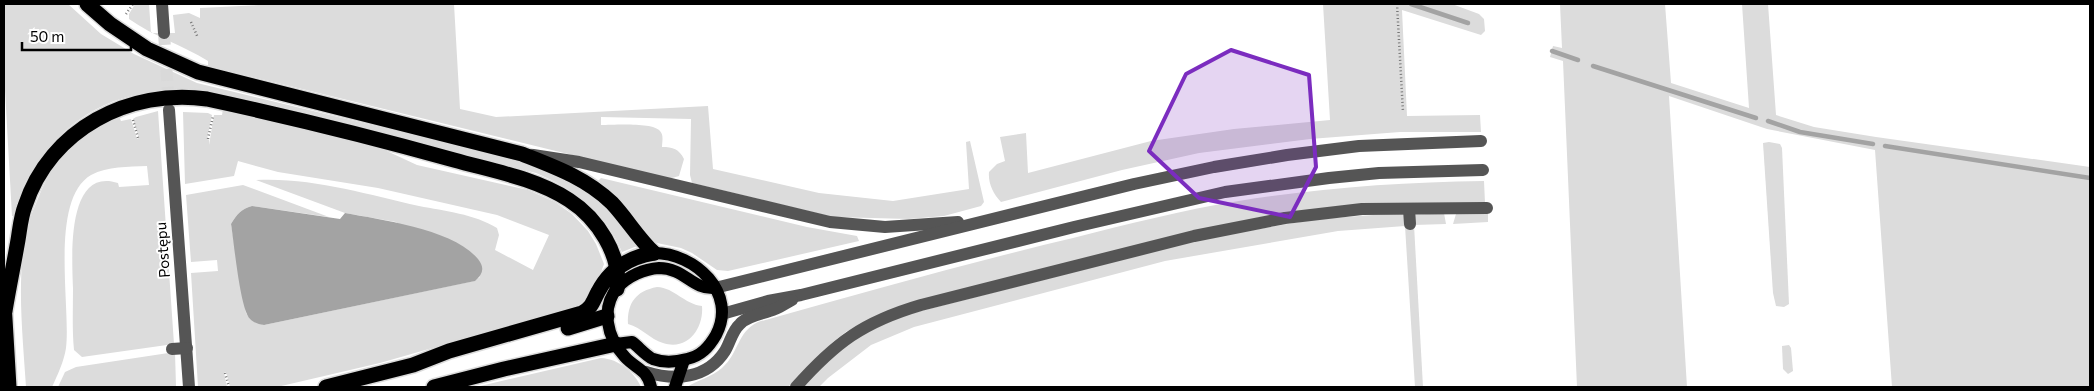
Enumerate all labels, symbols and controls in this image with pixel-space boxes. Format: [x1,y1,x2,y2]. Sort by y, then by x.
scale bar [22,20,131,52]
text: 50 m [30,27,64,45]
street label: Postępu [151,222,173,279]

